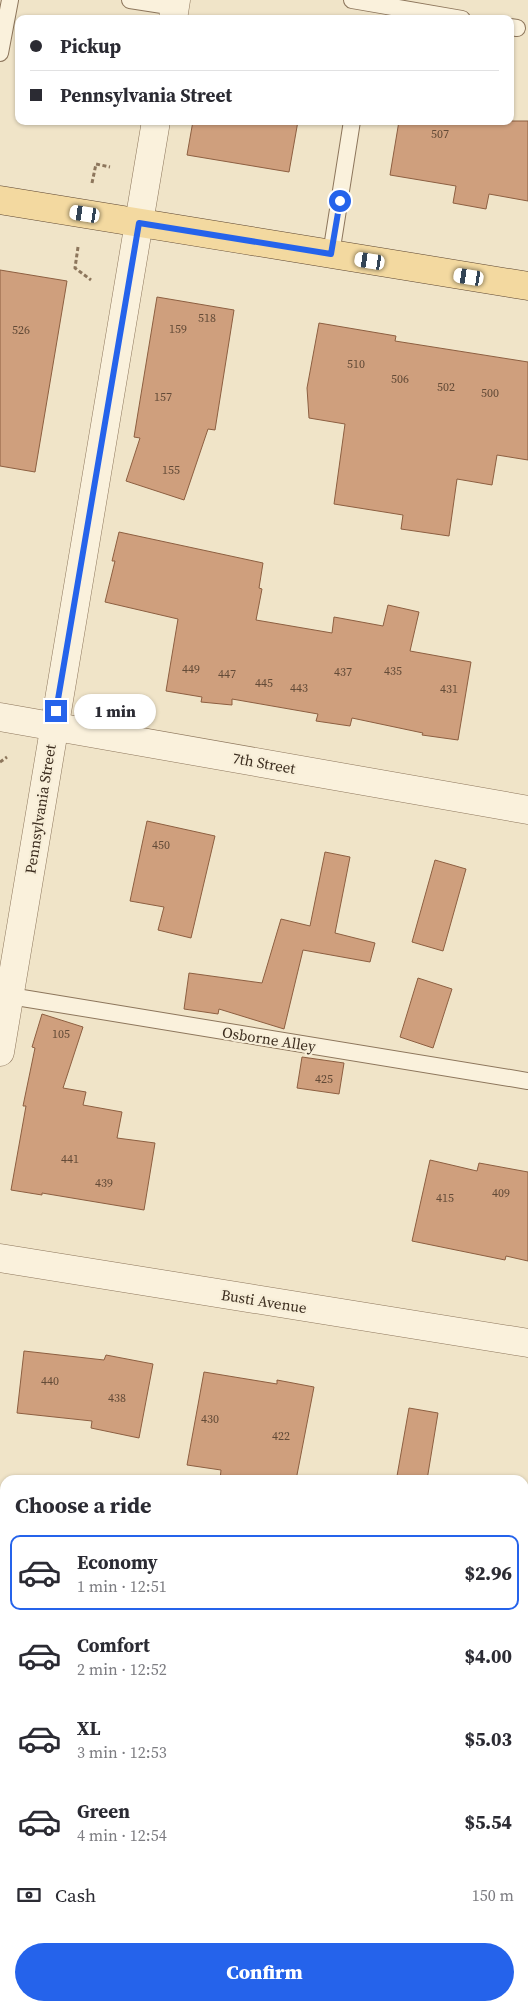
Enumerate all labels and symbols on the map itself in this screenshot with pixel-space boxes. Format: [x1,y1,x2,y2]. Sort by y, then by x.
house number: 507 [431,126,449,142]
route start [329,190,351,212]
car [69,204,100,224]
car [354,251,385,271]
car [453,267,484,287]
house number: 518 [198,310,216,326]
house number: 159 [169,321,187,337]
house number: 526 [12,322,30,338]
house number: 510 [347,356,365,372]
house number: 506 [391,371,409,387]
house number: 502 [437,379,455,395]
house number: 500 [481,385,499,401]
house number: 157 [154,389,172,405]
house number: 155 [162,462,180,478]
house number: 449 [182,661,200,677]
house number: 435 [384,663,402,679]
house number: 437 [334,664,352,680]
house number: 447 [218,666,236,682]
house number: 445 [255,675,273,691]
house number: 443 [290,680,308,696]
house number: 431 [440,681,458,697]
callout: 1 min [74,694,156,728]
route end [45,700,67,722]
street label: Pennsylvania Street [19,743,61,875]
street label: 7th Street [231,747,297,779]
house number: 450 [152,837,170,853]
street label: Osborne Alley [221,1021,318,1057]
house number: 105 [52,1026,70,1042]
house number: 425 [315,1071,333,1087]
house number: 441 [61,1151,79,1167]
house number: 439 [95,1175,113,1191]
house number: 409 [492,1185,510,1201]
house number: 415 [436,1190,454,1206]
street label: Busti Avenue [220,1284,309,1318]
house number: 440 [41,1373,59,1389]
house number: 438 [108,1390,126,1406]
house number: 430 [201,1411,219,1427]
house number: 422 [272,1428,290,1444]

